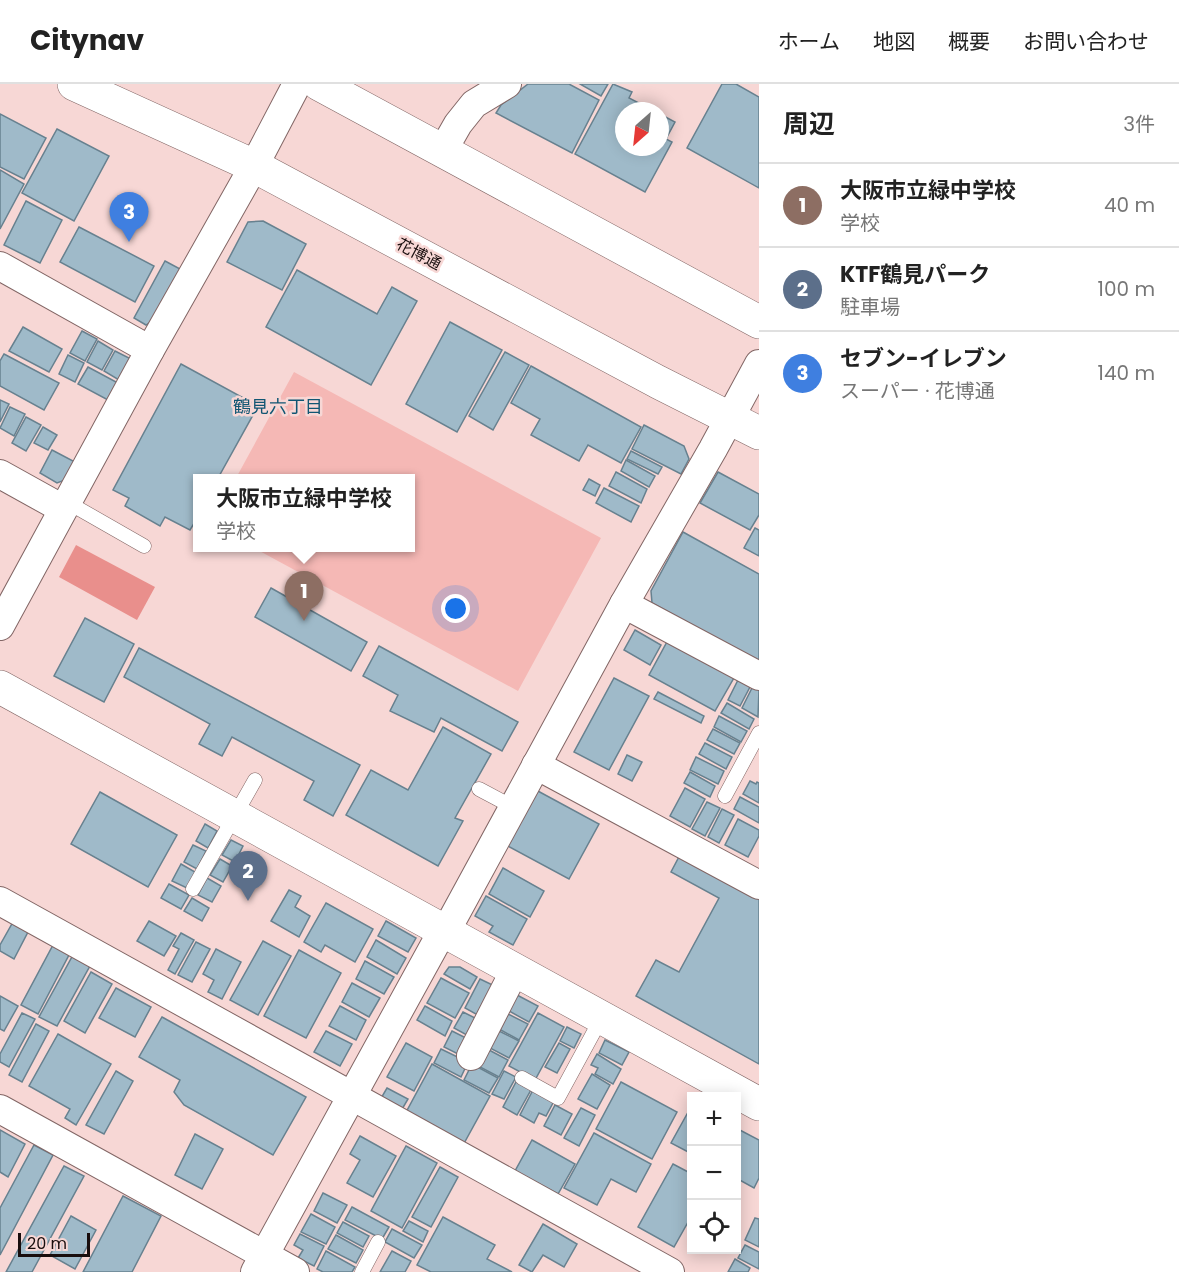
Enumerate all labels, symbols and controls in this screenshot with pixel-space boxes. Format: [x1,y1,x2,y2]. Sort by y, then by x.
text: Citynav [30,21,144,60]
text: ホーム [778,27,840,56]
text: 地図 [873,27,915,56]
text: 概要 [948,27,990,56]
text: お問い合わせ [1023,27,1149,56]
north arrow [615,102,669,156]
text: 周辺 [783,106,835,142]
text: 3件 [1123,110,1155,138]
text: 大阪市立緑中学校 [840,175,1016,206]
text: 1 [799,191,806,219]
text: 40 m [1104,191,1155,219]
pin: 3 [110,192,148,242]
text: 学校 [840,209,880,237]
street label: 花博通 [392,233,446,275]
text: KTF鶴見パーク [840,259,990,290]
text: 2 [797,275,808,303]
text: 100 m [1098,275,1155,303]
text: 駐車場 [840,293,900,321]
text: セブン-イレブン [840,343,1007,374]
text: 3 [796,359,809,387]
text: 140 m [1098,359,1155,387]
text: スーパー · 花博通 [840,377,995,405]
district label: 鶴見六丁目 [233,394,323,419]
popup [193,474,415,552]
text: 大阪市立緑中学校 [216,483,392,514]
text: 学校 [216,517,256,545]
pin: 1 [284,572,324,621]
your location [441,594,470,623]
pin: 2 [228,852,268,901]
map controls [687,1092,741,1254]
button: + [687,1092,741,1146]
button: − [687,1146,741,1200]
button: locate [687,1200,741,1254]
scale bar [18,1230,90,1258]
text: 20 m [27,1232,67,1255]

